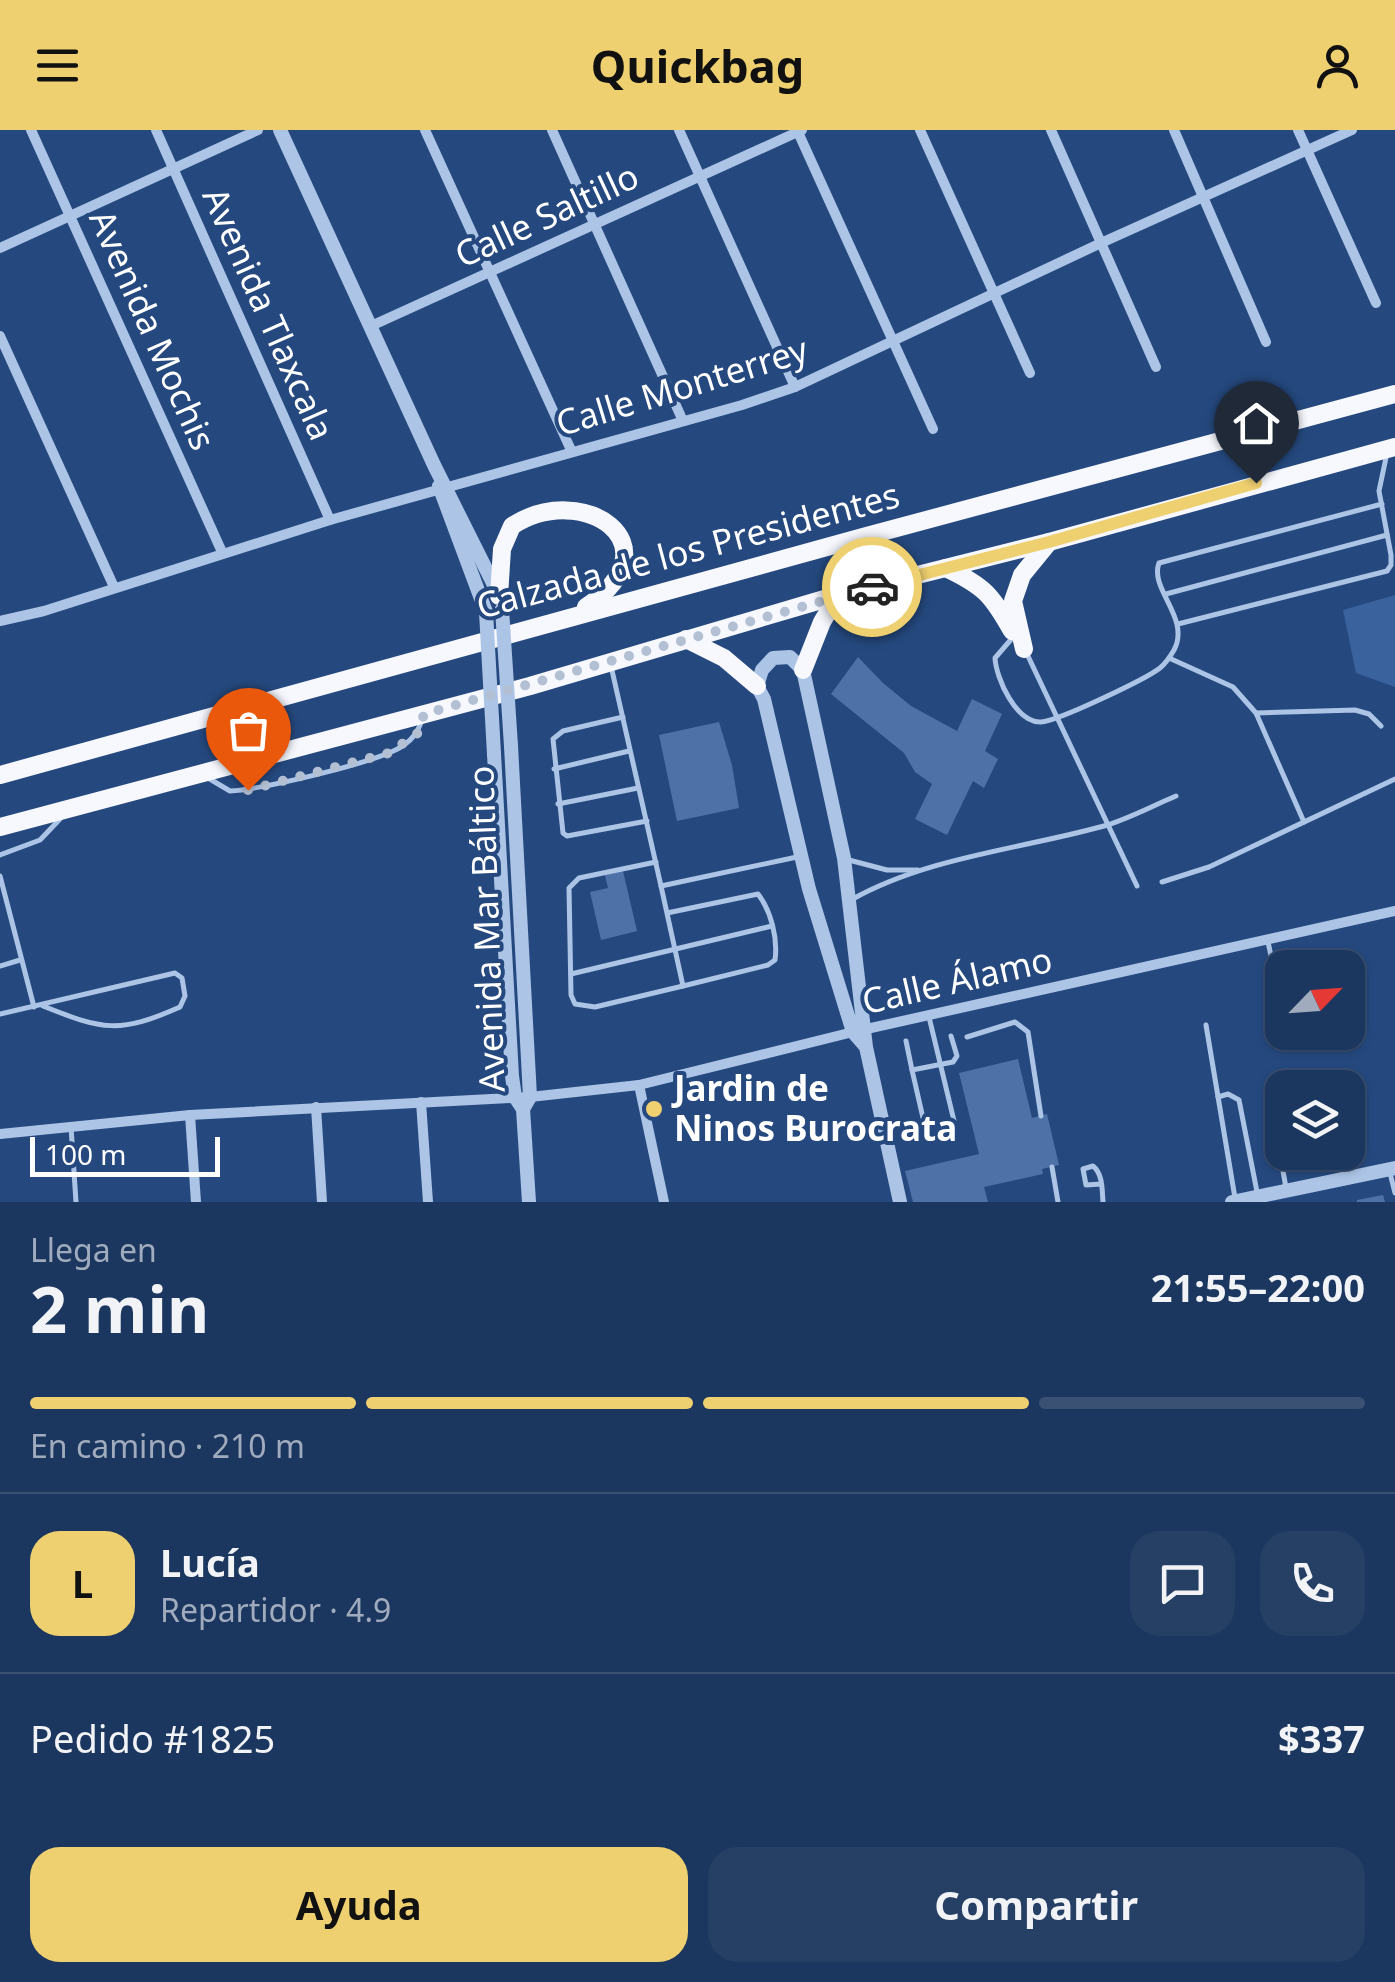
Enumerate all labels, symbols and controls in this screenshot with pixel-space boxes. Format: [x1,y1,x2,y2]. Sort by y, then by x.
text: Quickbag [591,35,804,96]
icon: menu [30,38,85,93]
icon: person [1310,38,1365,93]
street label: Calle Saltillo [447,152,646,278]
street label: Avenida Tlaxcala [193,180,346,447]
street label: Avenida Mochis [79,202,227,457]
street label: Calle Monterrey [550,325,813,446]
pin [1214,381,1299,484]
icon: home [1229,396,1284,451]
street label: Calzada de los Presidentes [471,470,904,629]
courier [822,537,922,637]
icon: car [845,560,900,615]
pin [206,688,291,791]
icon: bag [221,703,276,758]
street label: Avenida Mar Báltico [456,765,515,1093]
street label: Calle Álamo [857,935,1056,1024]
north arrow [1265,950,1365,1050]
map controls [1265,950,1365,1170]
place label: Jardin de Ninos Burocrata [671,1064,957,1151]
button: layers [1265,1070,1365,1170]
marker: Jardin de Ninos Burocrata [643,1098,665,1120]
scale bar [30,1132,220,1176]
text: 100 m [45,1135,127,1173]
text: Llega en [30,1228,157,1271]
text: 21:55–22:00 [1151,1261,1365,1313]
text: 2 min [30,1264,209,1352]
text: En camino · 210 m [30,1424,305,1467]
button: chat [1130,1531,1235,1636]
button: phone [1260,1531,1365,1636]
text: Lucía [160,1536,260,1588]
text: L [72,1557,93,1609]
text: Repartidor · 4.9 [160,1588,391,1631]
text: Pedido #1825 [30,1712,275,1764]
text: $337 [1278,1712,1365,1764]
button: Ayuda [30,1847,688,1962]
button: Compartir [708,1847,1365,1962]

